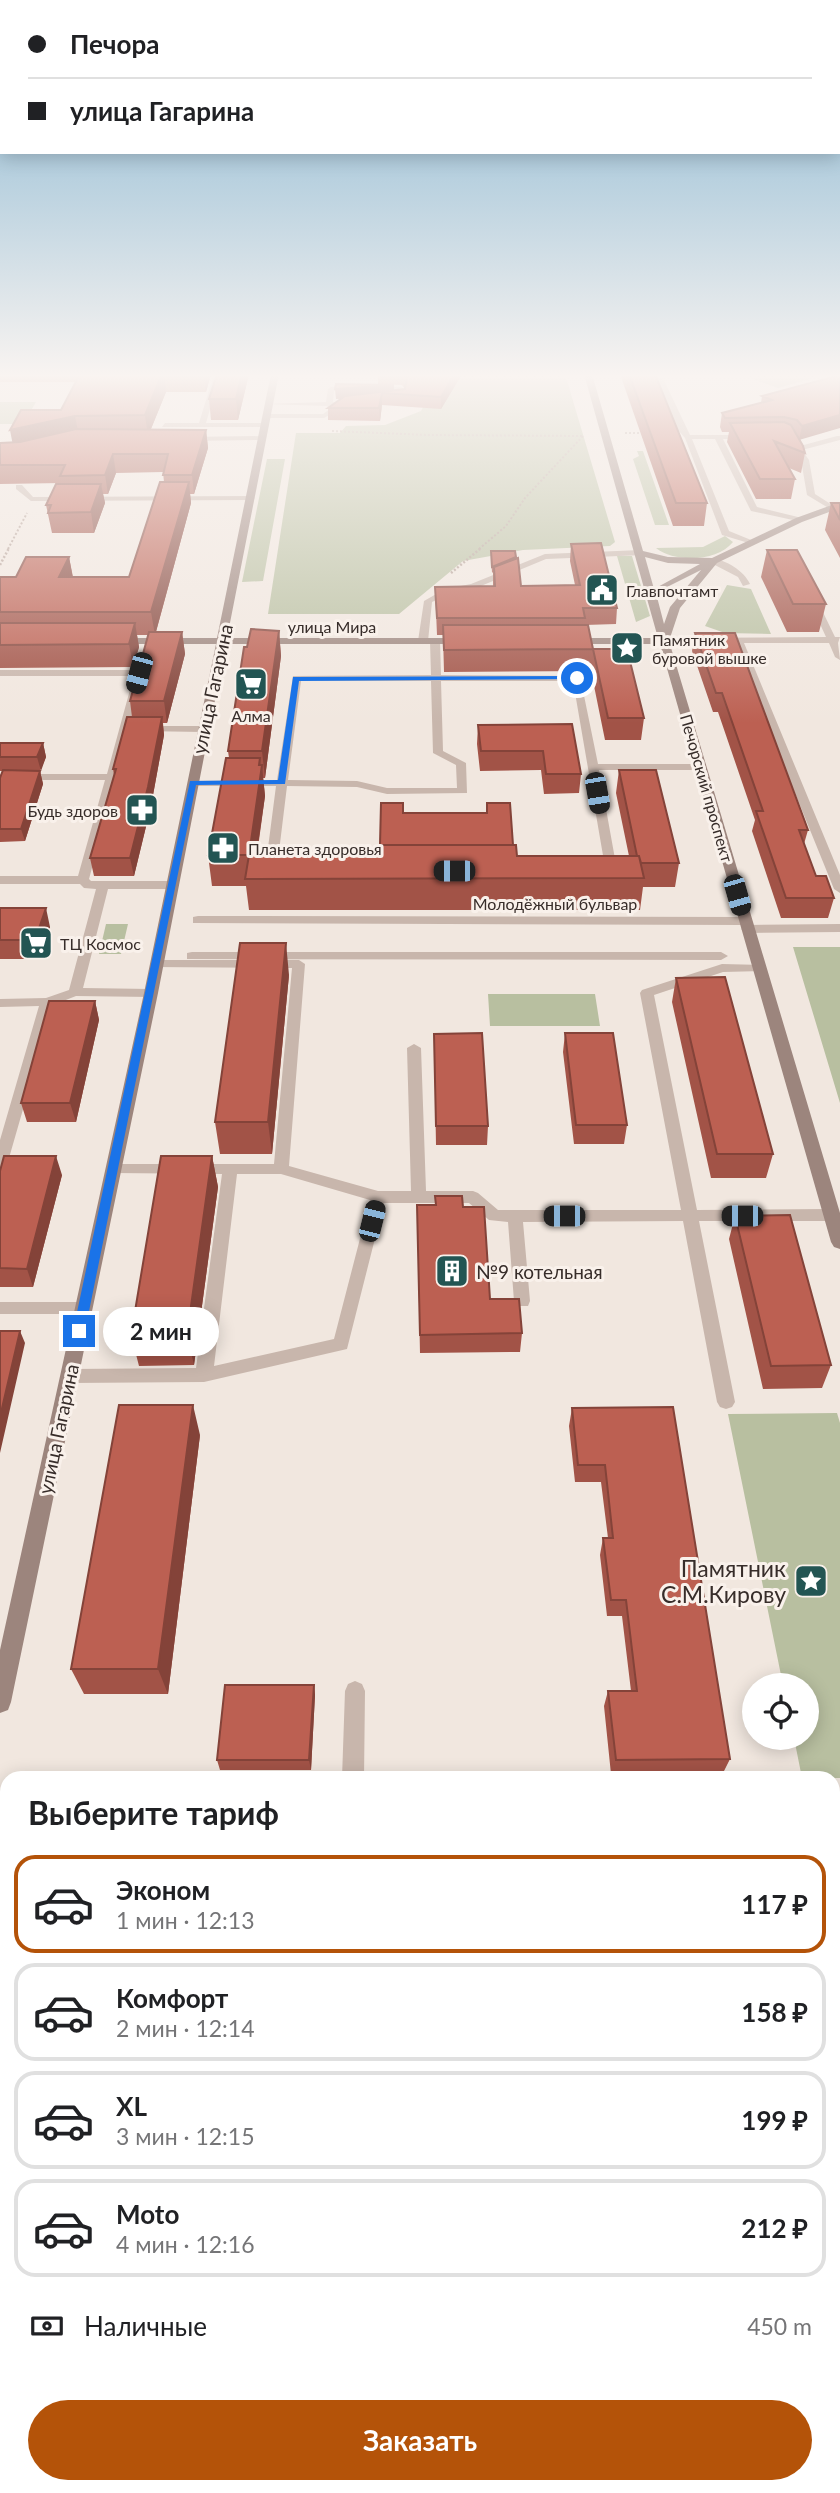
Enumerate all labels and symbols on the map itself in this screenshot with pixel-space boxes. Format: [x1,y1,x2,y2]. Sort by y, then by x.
public building icon: Главпочтамт [583,571,621,609]
place label: Главпочтамт [626,581,718,600]
street label: улица Мира [288,617,376,636]
street label: улица Гагарина [187,622,237,756]
place icon: Памятник буровой вышке [608,629,646,667]
place label: Памятник буровой вышке [652,630,767,667]
car [124,650,155,696]
route start [561,662,593,694]
supermarket icon: Алма [232,665,270,703]
place label: Алма [231,706,271,725]
street label: Печорский проспект [677,712,737,864]
car [584,770,611,816]
pharmacy icon: Будь здоров [123,791,161,829]
place label: Будь здоров [27,801,118,820]
pharmacy icon: Планета здоровья [204,829,242,867]
place label: Планета здоровья [248,839,382,858]
car [434,861,476,882]
car [722,872,753,918]
street label: Молодёжный бульвар [473,894,637,913]
supermarket icon: ТЦ Космос [17,924,55,962]
place label: ТЦ Космос [60,934,141,953]
car [357,1198,388,1244]
car [544,1206,586,1227]
car [722,1206,764,1227]
building icon: №9 котельная [433,1252,471,1290]
place label: №9 котельная [476,1260,603,1283]
callout: 2 мин [104,1306,219,1356]
route end [63,1315,95,1347]
street label: улица Гагарина [33,1362,83,1496]
place label: Памятник С.М.Кирову [661,1554,786,1608]
place icon: Памятник С.М.Кирову [792,1562,830,1600]

